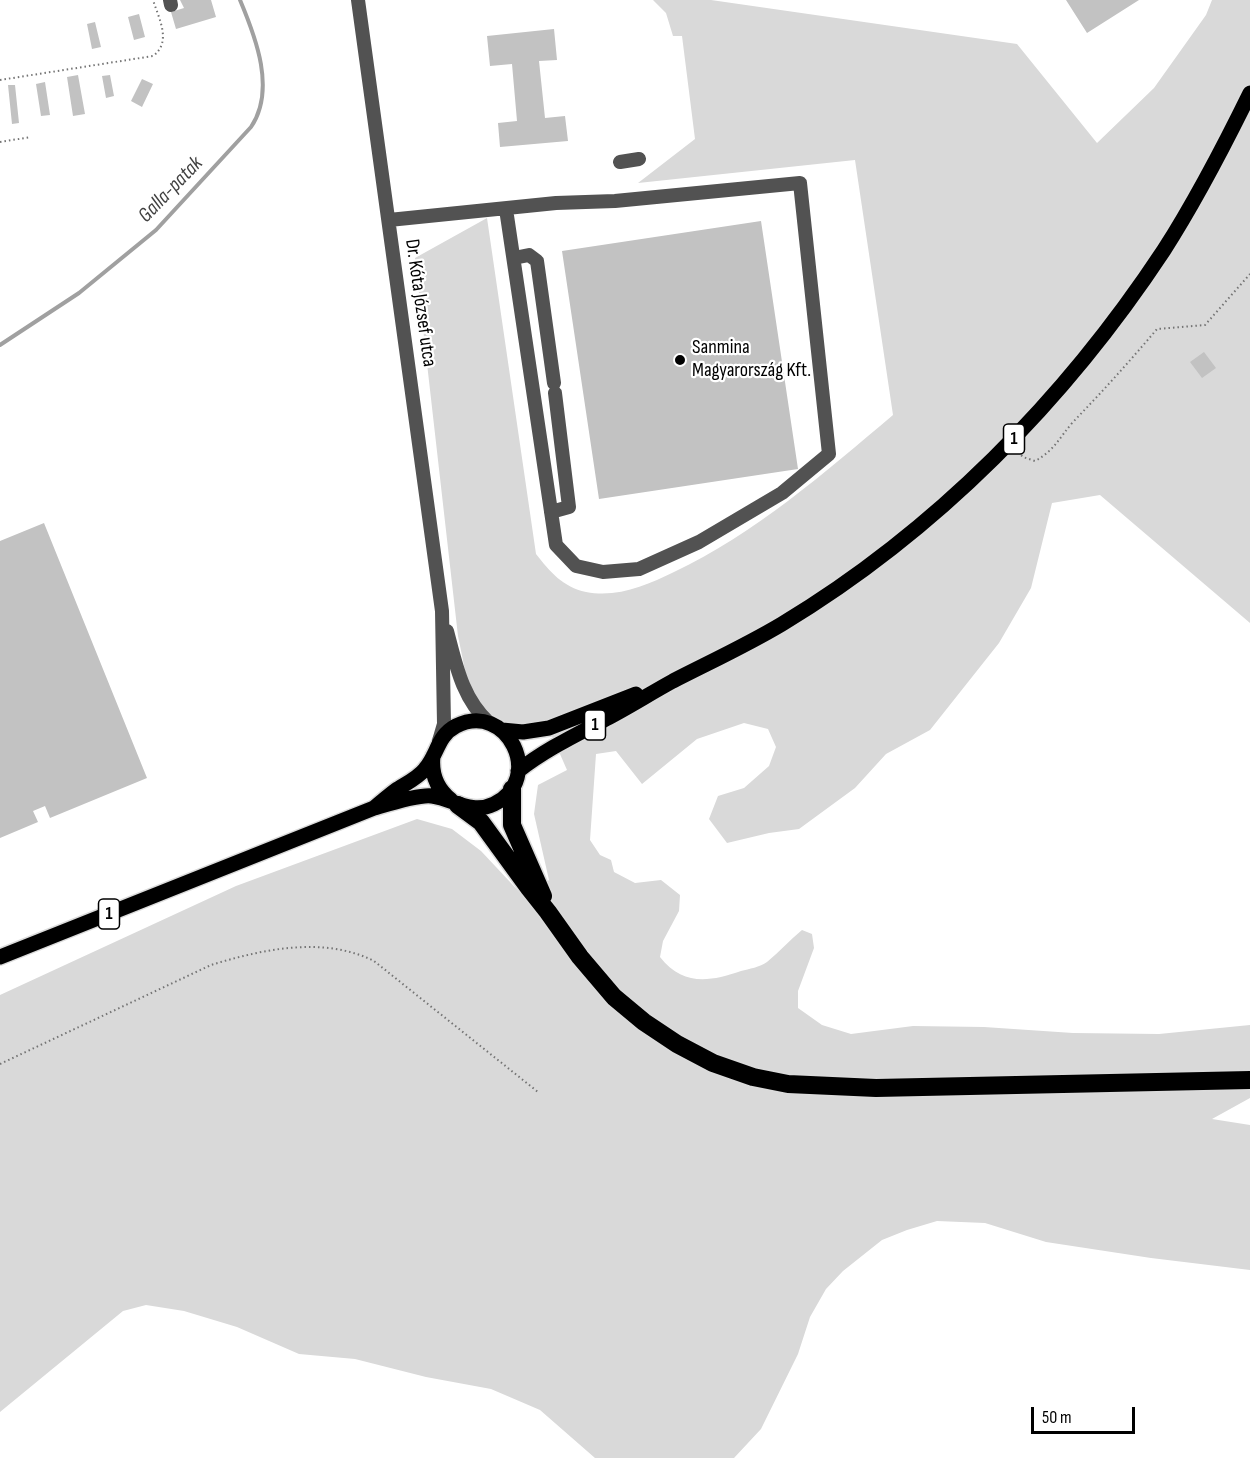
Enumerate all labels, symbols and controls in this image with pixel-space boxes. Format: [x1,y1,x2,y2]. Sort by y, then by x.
water label: Galla-patak [133,152,209,228]
street label: Dr. Kóta József utca [399,238,441,368]
place label: Sanmina Magyarország Kft. [692,336,811,383]
marker: Sanmina Magyarország Kft. [673,353,687,367]
road number: 1 [1004,424,1024,454]
road number: 1 [584,710,606,740]
road number: 1 [98,899,120,929]
scale bar [1034,1395,1138,1433]
text: 50 m [1042,1407,1072,1428]

